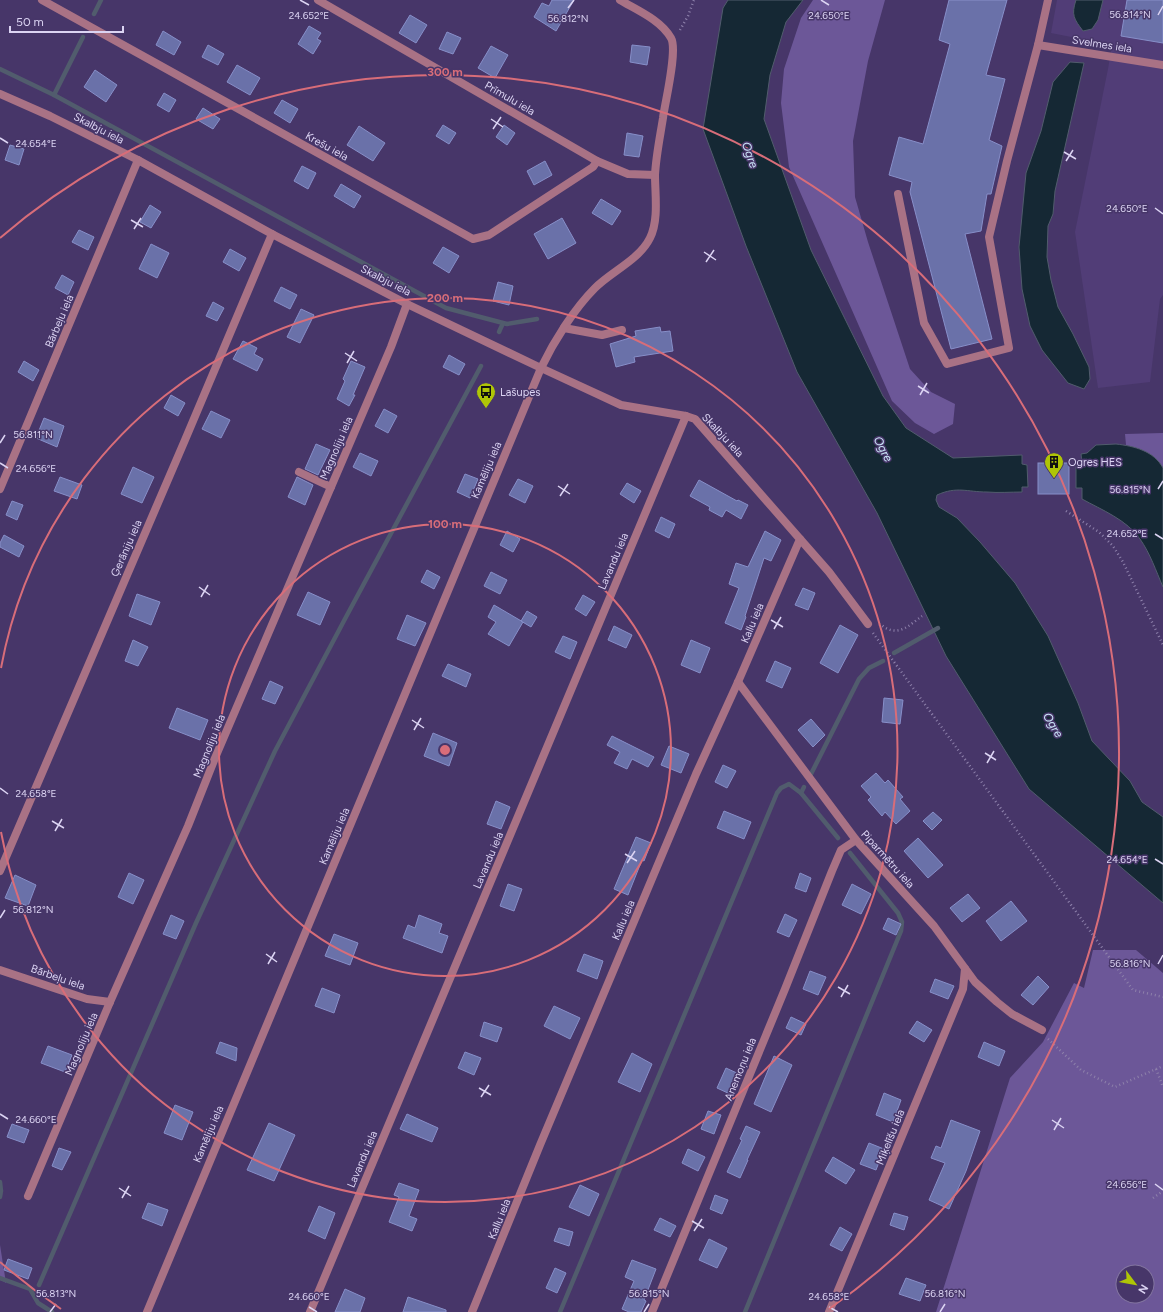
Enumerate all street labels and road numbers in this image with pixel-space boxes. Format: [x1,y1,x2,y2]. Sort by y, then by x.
street label: Svelmes iela [1071,33,1133,56]
street label: Prīmulu iela [482,79,537,118]
street label: Skalbju iela [71,110,126,147]
street label: Krešu iela [303,129,350,164]
street label: Skalbju iela [358,262,413,299]
street label: Bārbeļu iela [42,293,76,350]
street label: Skalbju iela [699,411,746,460]
street label: Magnoliju iela [317,415,356,482]
street label: Kamēliju iela [469,440,504,501]
street label: Ģerāniju iela [108,518,145,579]
street label: Lavandu iela [596,531,631,592]
street label: Kallu iela [738,601,767,645]
street label: Magnoliju iela [191,713,228,780]
street label: Kamēliju iela [317,806,352,867]
street label: Piparmētru iela [858,828,917,891]
street label: Lavandu iela [471,830,506,891]
street label: Kallu iela [609,898,638,942]
street label: Bārbeļu iela [29,962,87,993]
street label: Magnoliju iela [62,1011,101,1078]
street label: Anemoņu iela [722,1036,759,1103]
street label: Kamēliju iela [191,1104,226,1165]
street label: Miķelīšu iela [873,1108,907,1167]
street label: Lavandu iela [345,1129,380,1190]
street label: Kallu iela [485,1197,513,1241]

